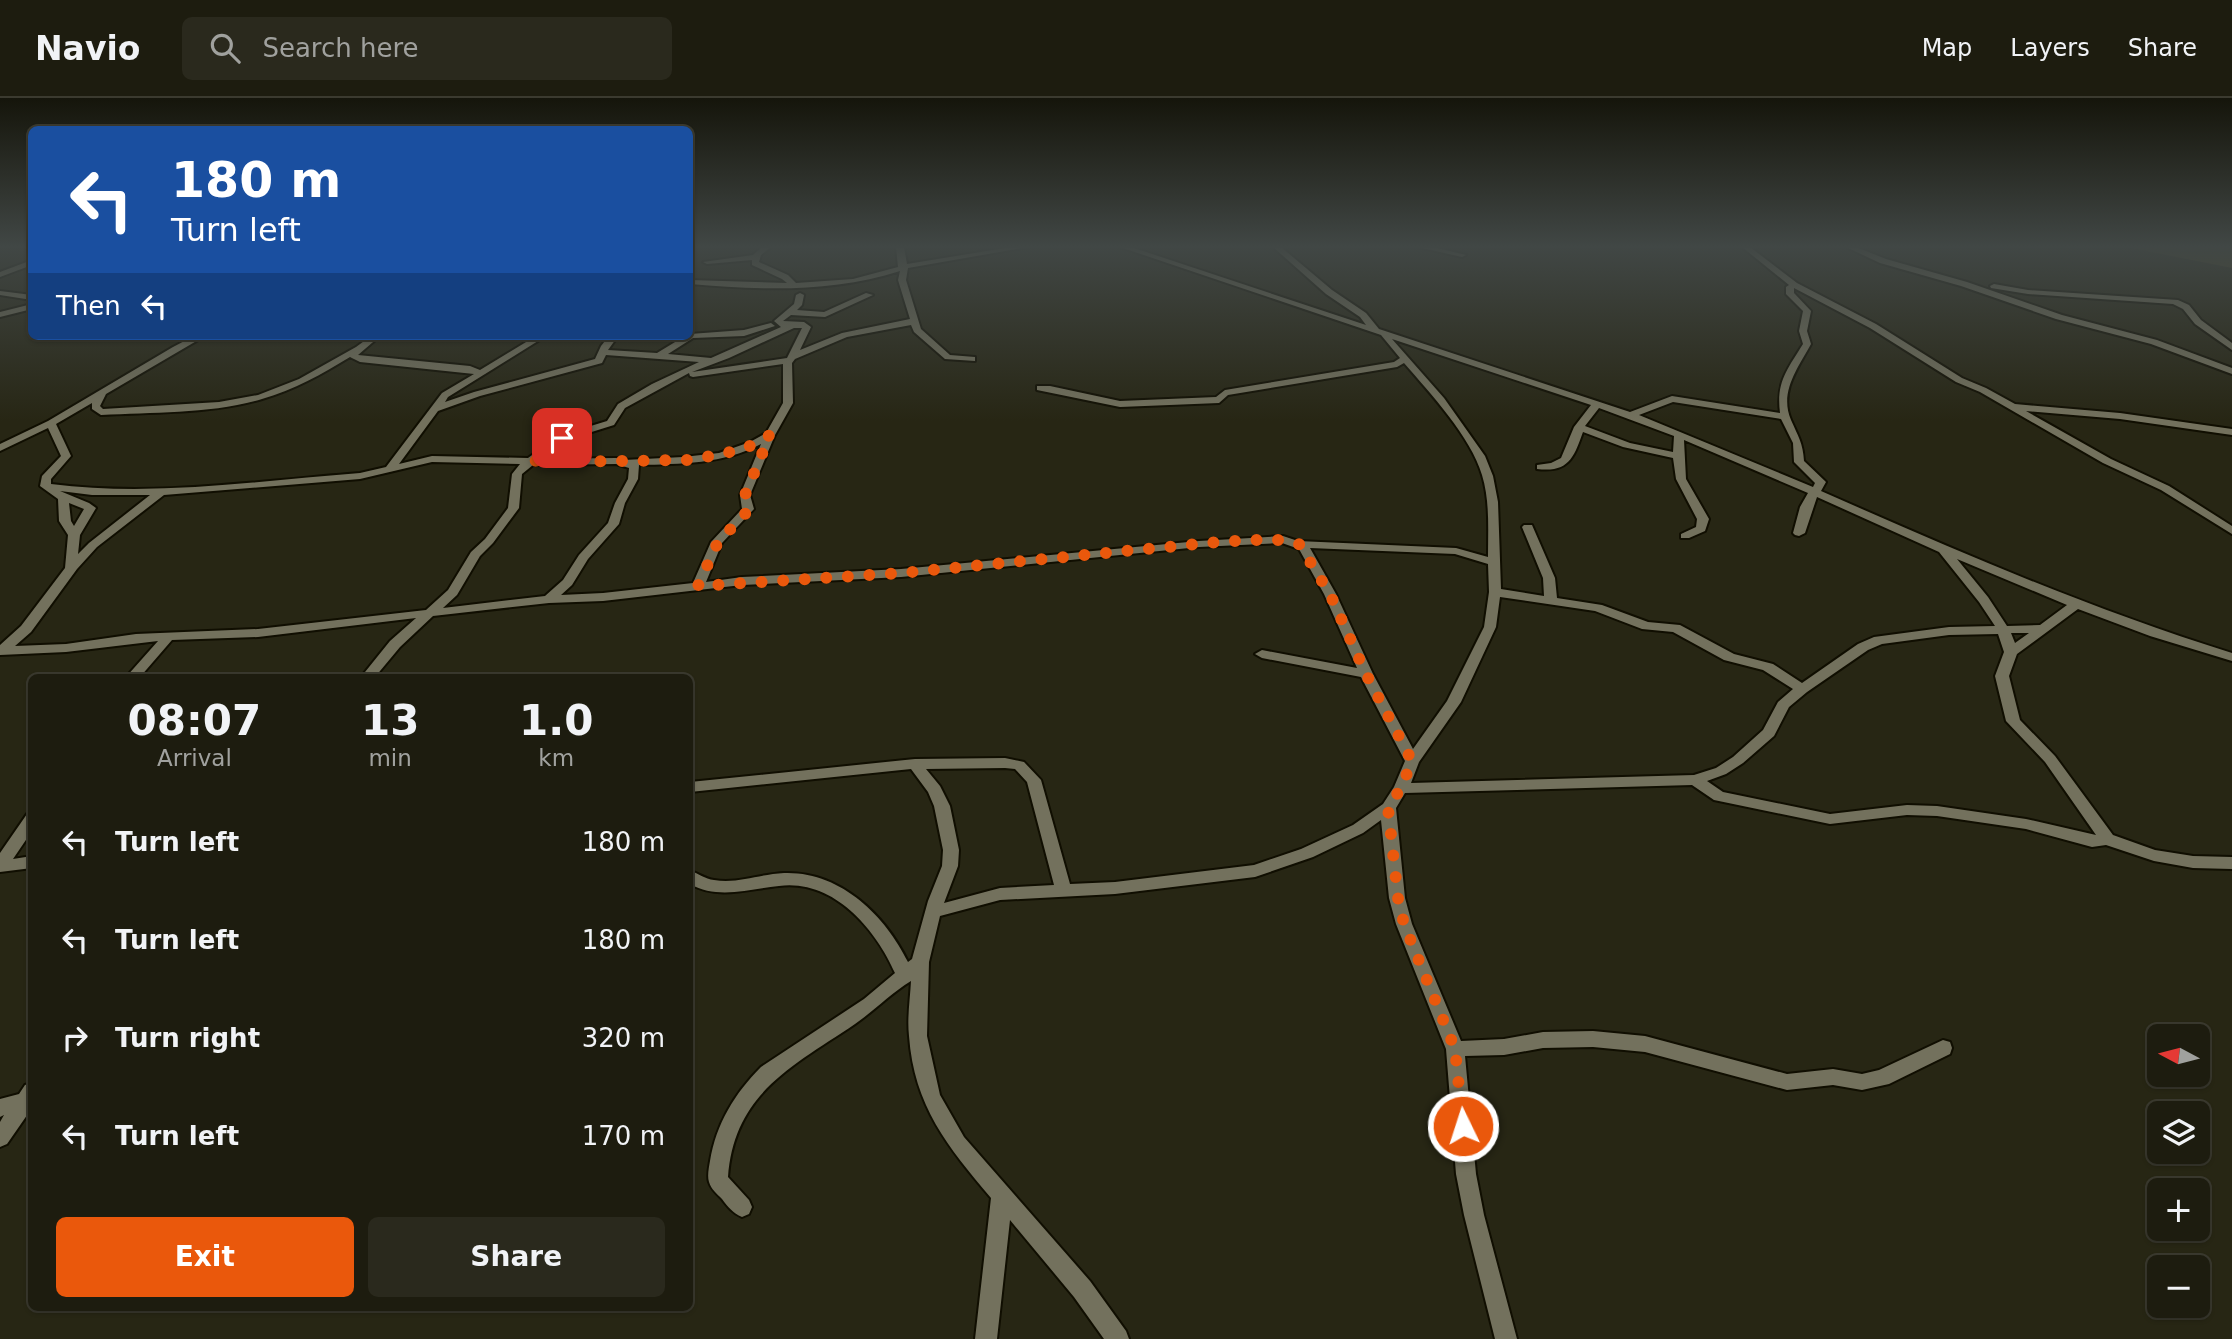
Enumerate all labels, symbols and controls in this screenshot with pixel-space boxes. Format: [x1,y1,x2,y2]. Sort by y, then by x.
search box [182,17,672,80]
text: Navio [35,29,140,68]
icon: search [206,29,244,67]
text: Search here [262,33,419,63]
text: Map [1922,34,1972,62]
text: Layers [2010,34,2090,62]
text: Share [2128,34,2197,62]
text: 180 m [171,152,341,209]
icon: left [56,154,147,245]
text: Turn left [171,211,301,249]
icon: left [135,287,173,325]
text: Then [56,291,121,321]
pin [532,408,592,468]
icon: arrive [543,419,581,457]
text: 08:07 [128,696,261,745]
text: 13 [361,696,419,745]
text: 1.0 [519,696,593,745]
text: Arrival [157,745,232,771]
text: min [368,745,412,771]
text: km [538,745,574,771]
icon: left [56,823,94,861]
text: Turn left [115,827,239,857]
text: 180 m [582,827,665,857]
icon: left [56,921,94,959]
text: Turn left [115,925,239,955]
text: 180 m [582,925,665,955]
icon: right [56,1019,94,1057]
text: Turn right [115,1023,260,1053]
text: 320 m [582,1023,665,1053]
north arrow [2147,1024,2210,1087]
map controls [2147,1024,2210,1318]
position arrow [1426,1089,1500,1163]
button: layers [2147,1101,2210,1164]
icon: left [56,1117,94,1155]
text: Turn left [115,1121,239,1151]
text: 170 m [582,1121,665,1151]
button: + [2147,1178,2210,1241]
button: Exit [56,1217,354,1297]
button: Share [368,1217,665,1297]
button: − [2147,1255,2210,1318]

